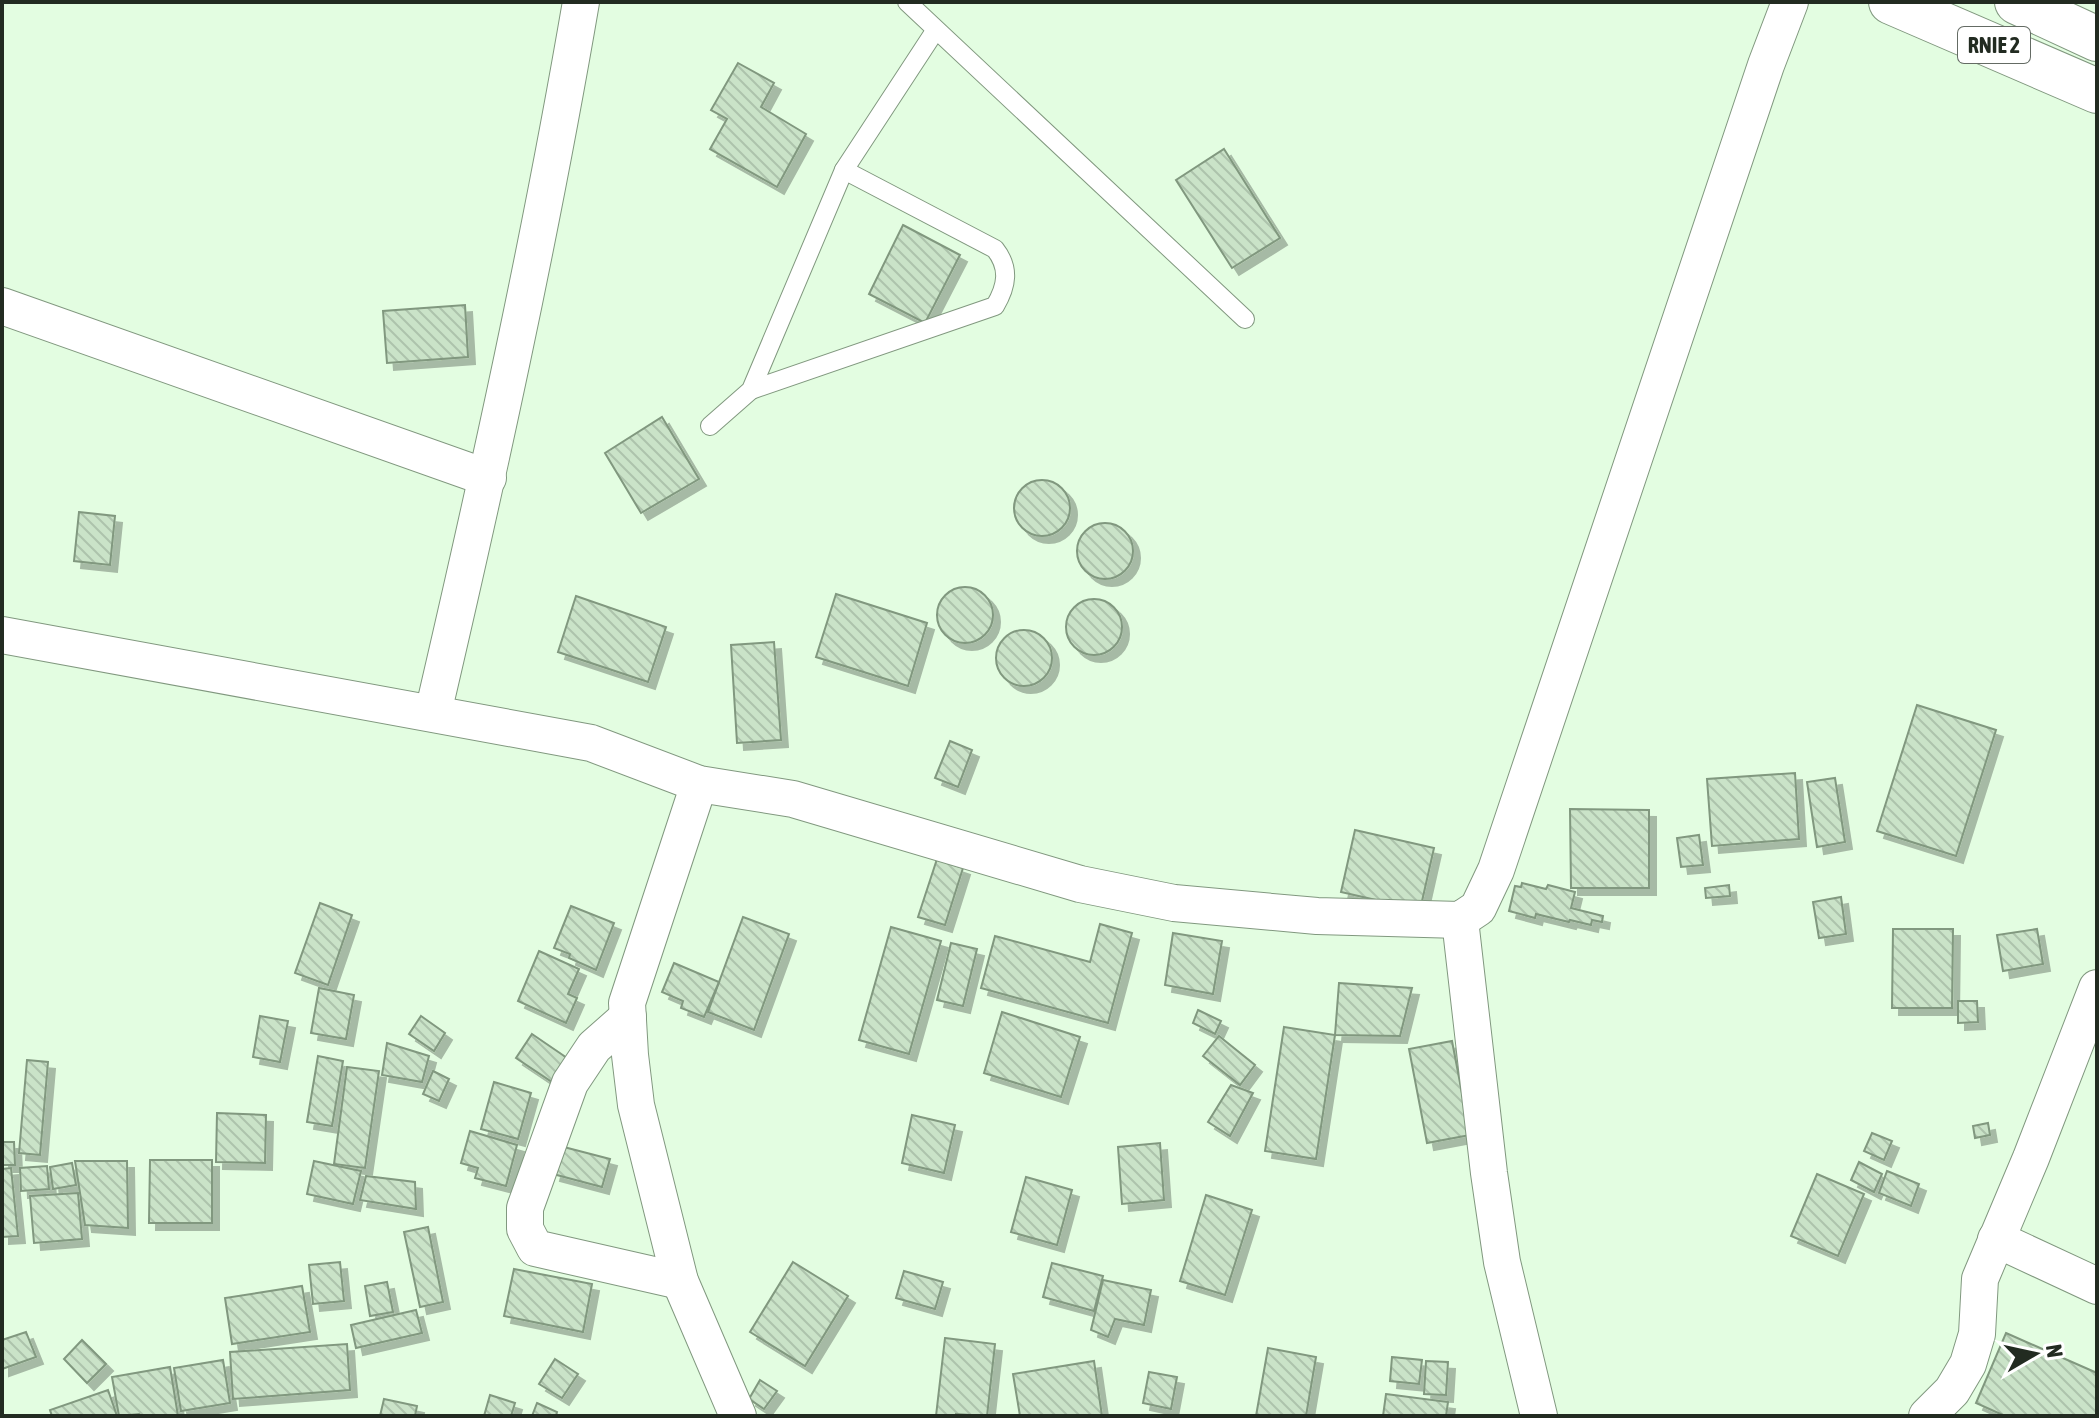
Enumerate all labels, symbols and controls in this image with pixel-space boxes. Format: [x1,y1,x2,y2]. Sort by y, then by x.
road number: RNIE 2 [1958,27,2030,63]
north arrow [1995,1314,2075,1394]
text: N [2041,1342,2069,1359]

